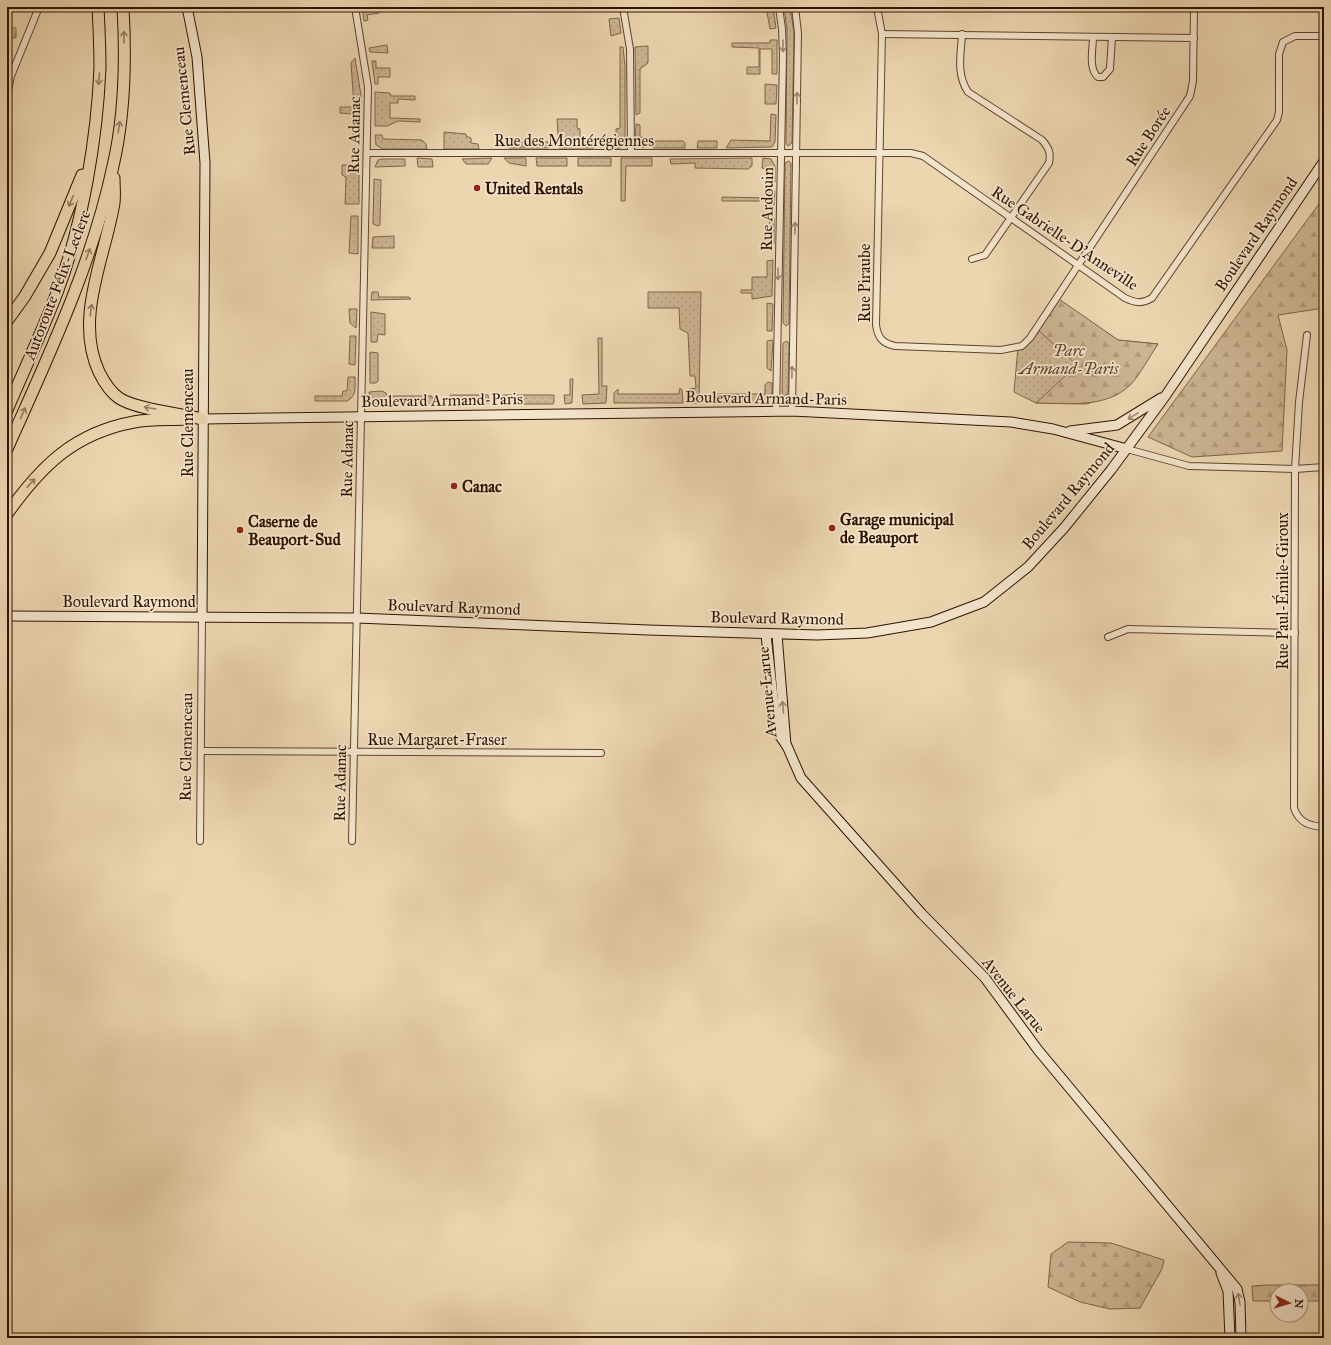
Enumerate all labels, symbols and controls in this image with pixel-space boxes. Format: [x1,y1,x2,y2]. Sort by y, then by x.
one-way arrow [121,31,128,44]
one-way arrow [779,39,787,52]
street label: Rue Clemenceau [169,45,199,156]
one-way arrow [95,72,102,85]
one-way arrow [793,92,801,105]
street label: Rue Adanac [344,96,364,174]
street label: Rue Borée [1122,102,1175,170]
one-way arrow [115,121,123,134]
street label: Rue des Montérégiennes [494,131,654,151]
street label: Rue Ardouin [757,166,777,251]
street label: Boulevard Raymond [1211,173,1301,295]
place label: United Rentals [485,179,583,198]
street label: Rue Gabrielle-D'Anneville [988,182,1142,294]
marker: United Rentals [472,183,482,193]
one-way arrow [67,195,74,207]
street label: Autoroute Félix-Leclerc [19,207,95,364]
one-way arrow [791,222,799,235]
street label: Rue Piraube [855,243,874,323]
one-way arrow [85,247,92,260]
one-way arrow [774,267,782,280]
one-way arrow [87,304,95,317]
park label: Parc Armand-Paris [1017,341,1119,378]
one-way arrow [788,366,796,379]
street label: Rue Clemenceau [178,368,197,478]
street label: Boulevard Armand-Paris [685,387,847,409]
street label: Boulevard Armand-Paris [361,389,523,411]
one-way arrow [144,404,157,412]
one-way arrow [20,407,27,419]
one-way arrow [1128,412,1139,420]
street label: Rue Adanac [337,420,357,498]
street label: Boulevard Raymond [1018,439,1118,553]
place label: Canac [462,477,502,496]
one-way arrow [26,478,35,488]
marker: Canac [449,481,459,491]
place label: Garage municipal de Beauport [840,510,955,548]
place label: Caserne de Beauport-Sud [248,512,342,550]
street label: Rue Paul-Émile-Giroux [1271,512,1292,670]
marker: Garage municipal de Beauport [827,523,837,533]
marker: Caserne de Beauport-Sud [235,525,245,535]
street label: Boulevard Raymond [62,592,196,611]
street label: Boulevard Raymond [387,595,521,619]
street label: Boulevard Raymond [710,607,844,629]
street label: Avenue Larue [754,645,781,739]
street label: Rue Clemenceau [176,692,196,802]
one-way arrow [780,701,787,714]
street label: Rue Margaret-Fraser [367,730,507,750]
street label: Rue Adanac [330,744,350,822]
street label: Avenue Larue [978,952,1050,1037]
north arrow [1269,1283,1309,1323]
one-way arrow [1235,1293,1243,1306]
text: N [1292,1299,1305,1310]

